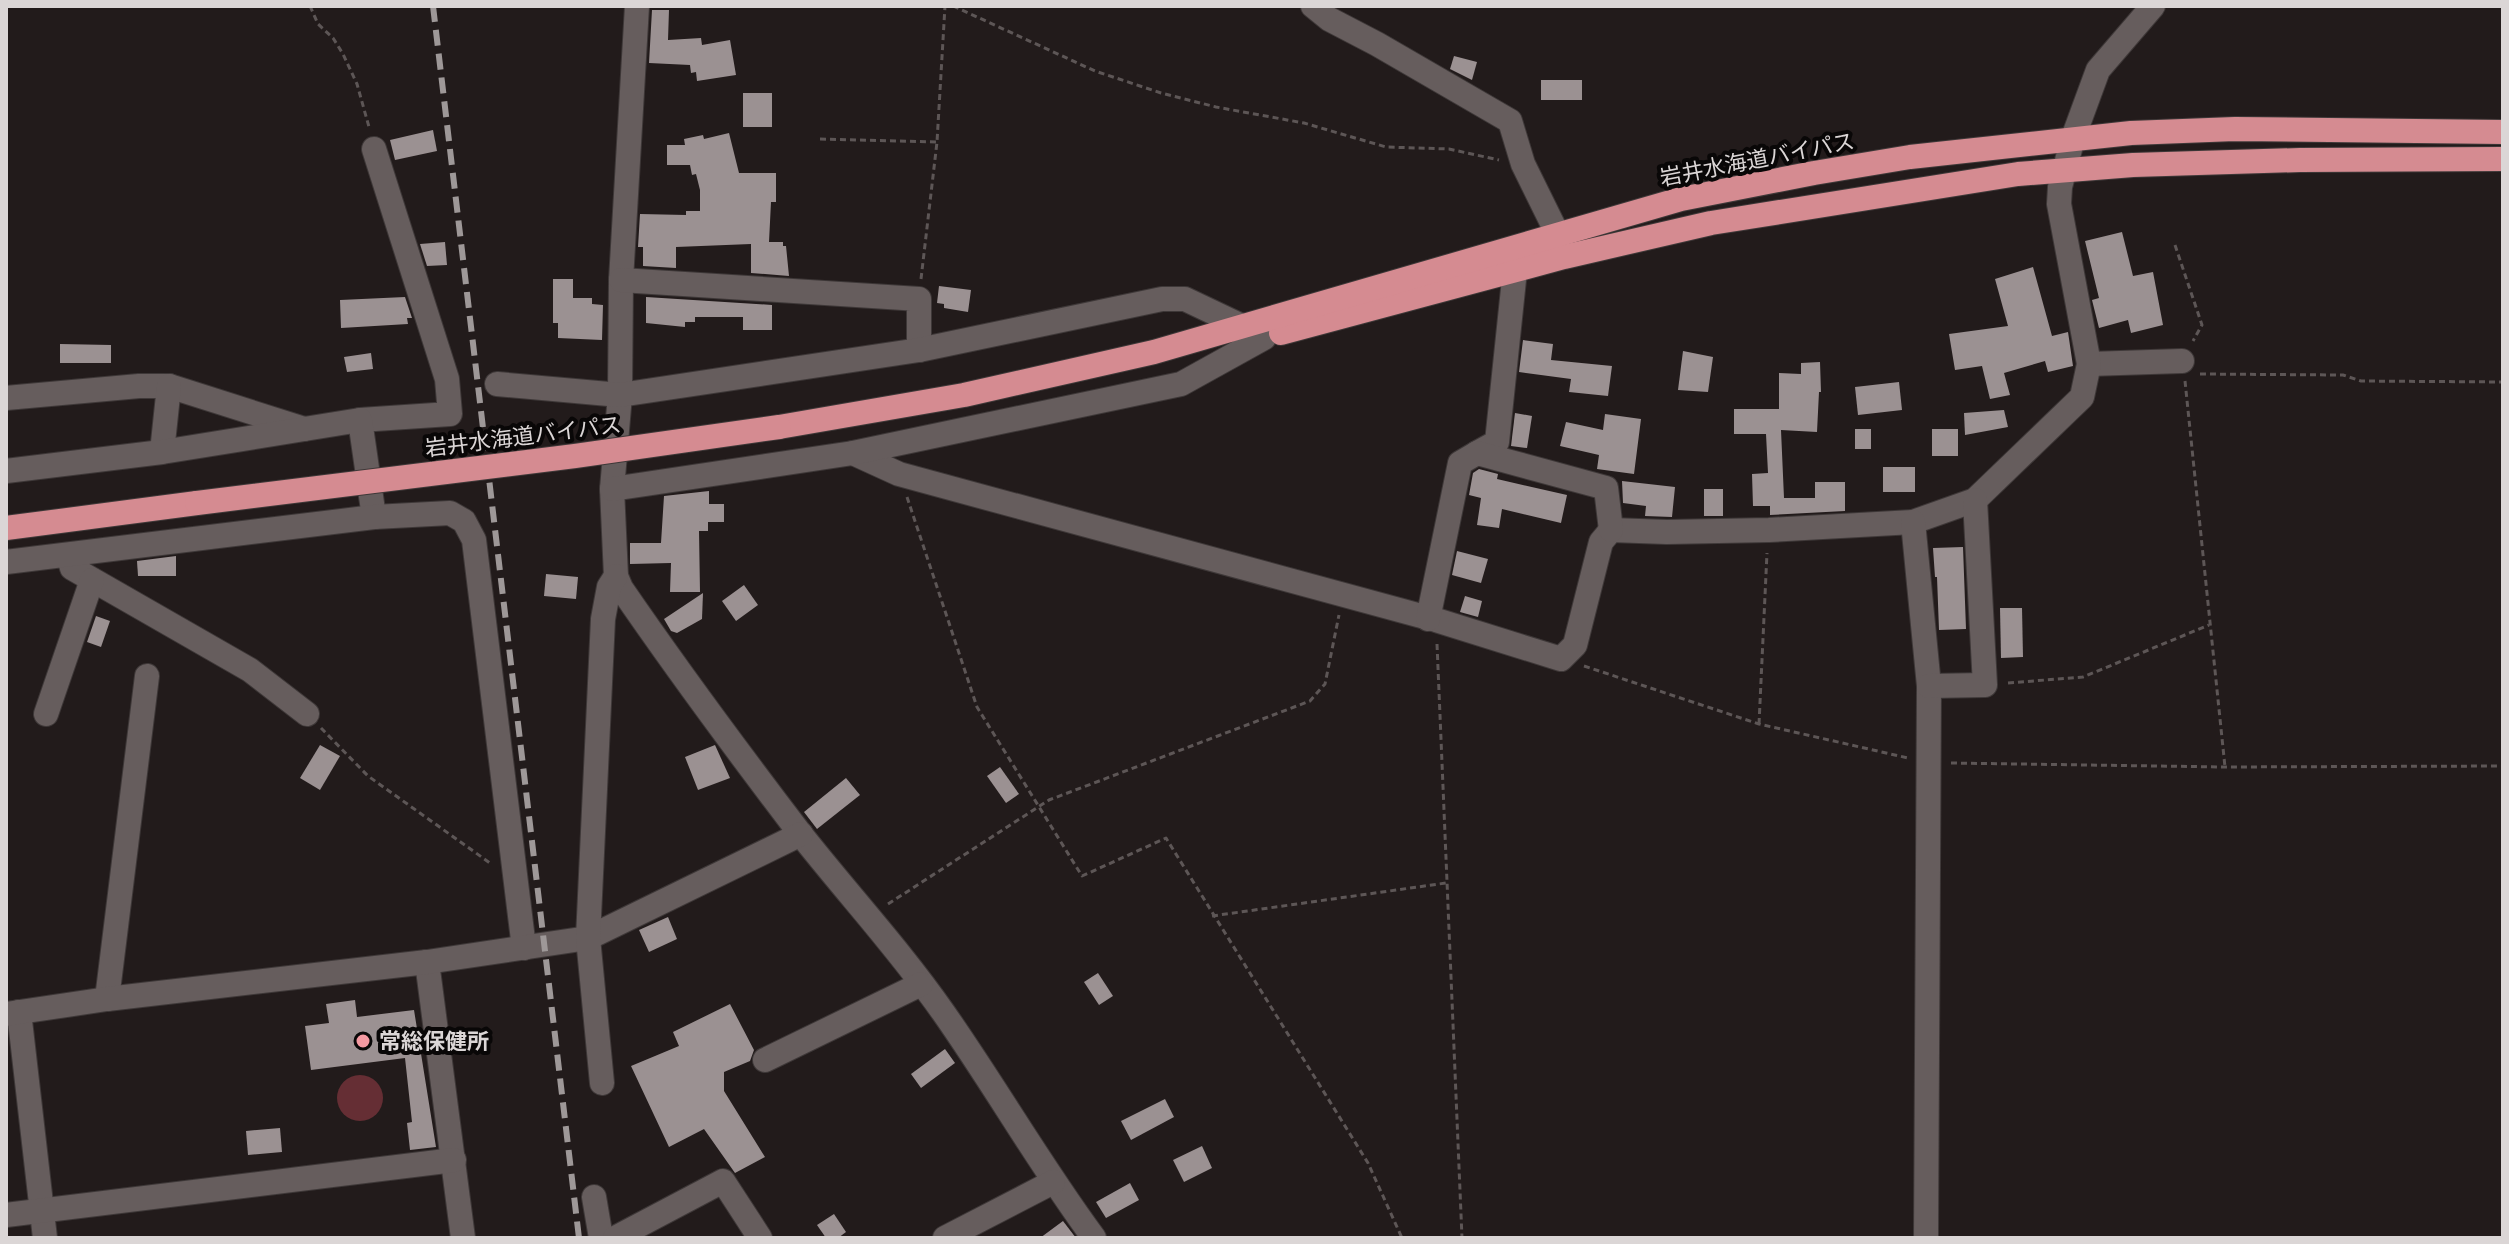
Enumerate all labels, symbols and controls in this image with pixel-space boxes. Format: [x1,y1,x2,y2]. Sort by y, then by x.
street label: 岩井水海道バイパス [1658,127,1857,192]
street label: 岩井水海道バイパス [423,411,623,462]
place label: 常総保健所 [379,1028,489,1055]
marker: 常総保健所 [354,1032,372,1050]

